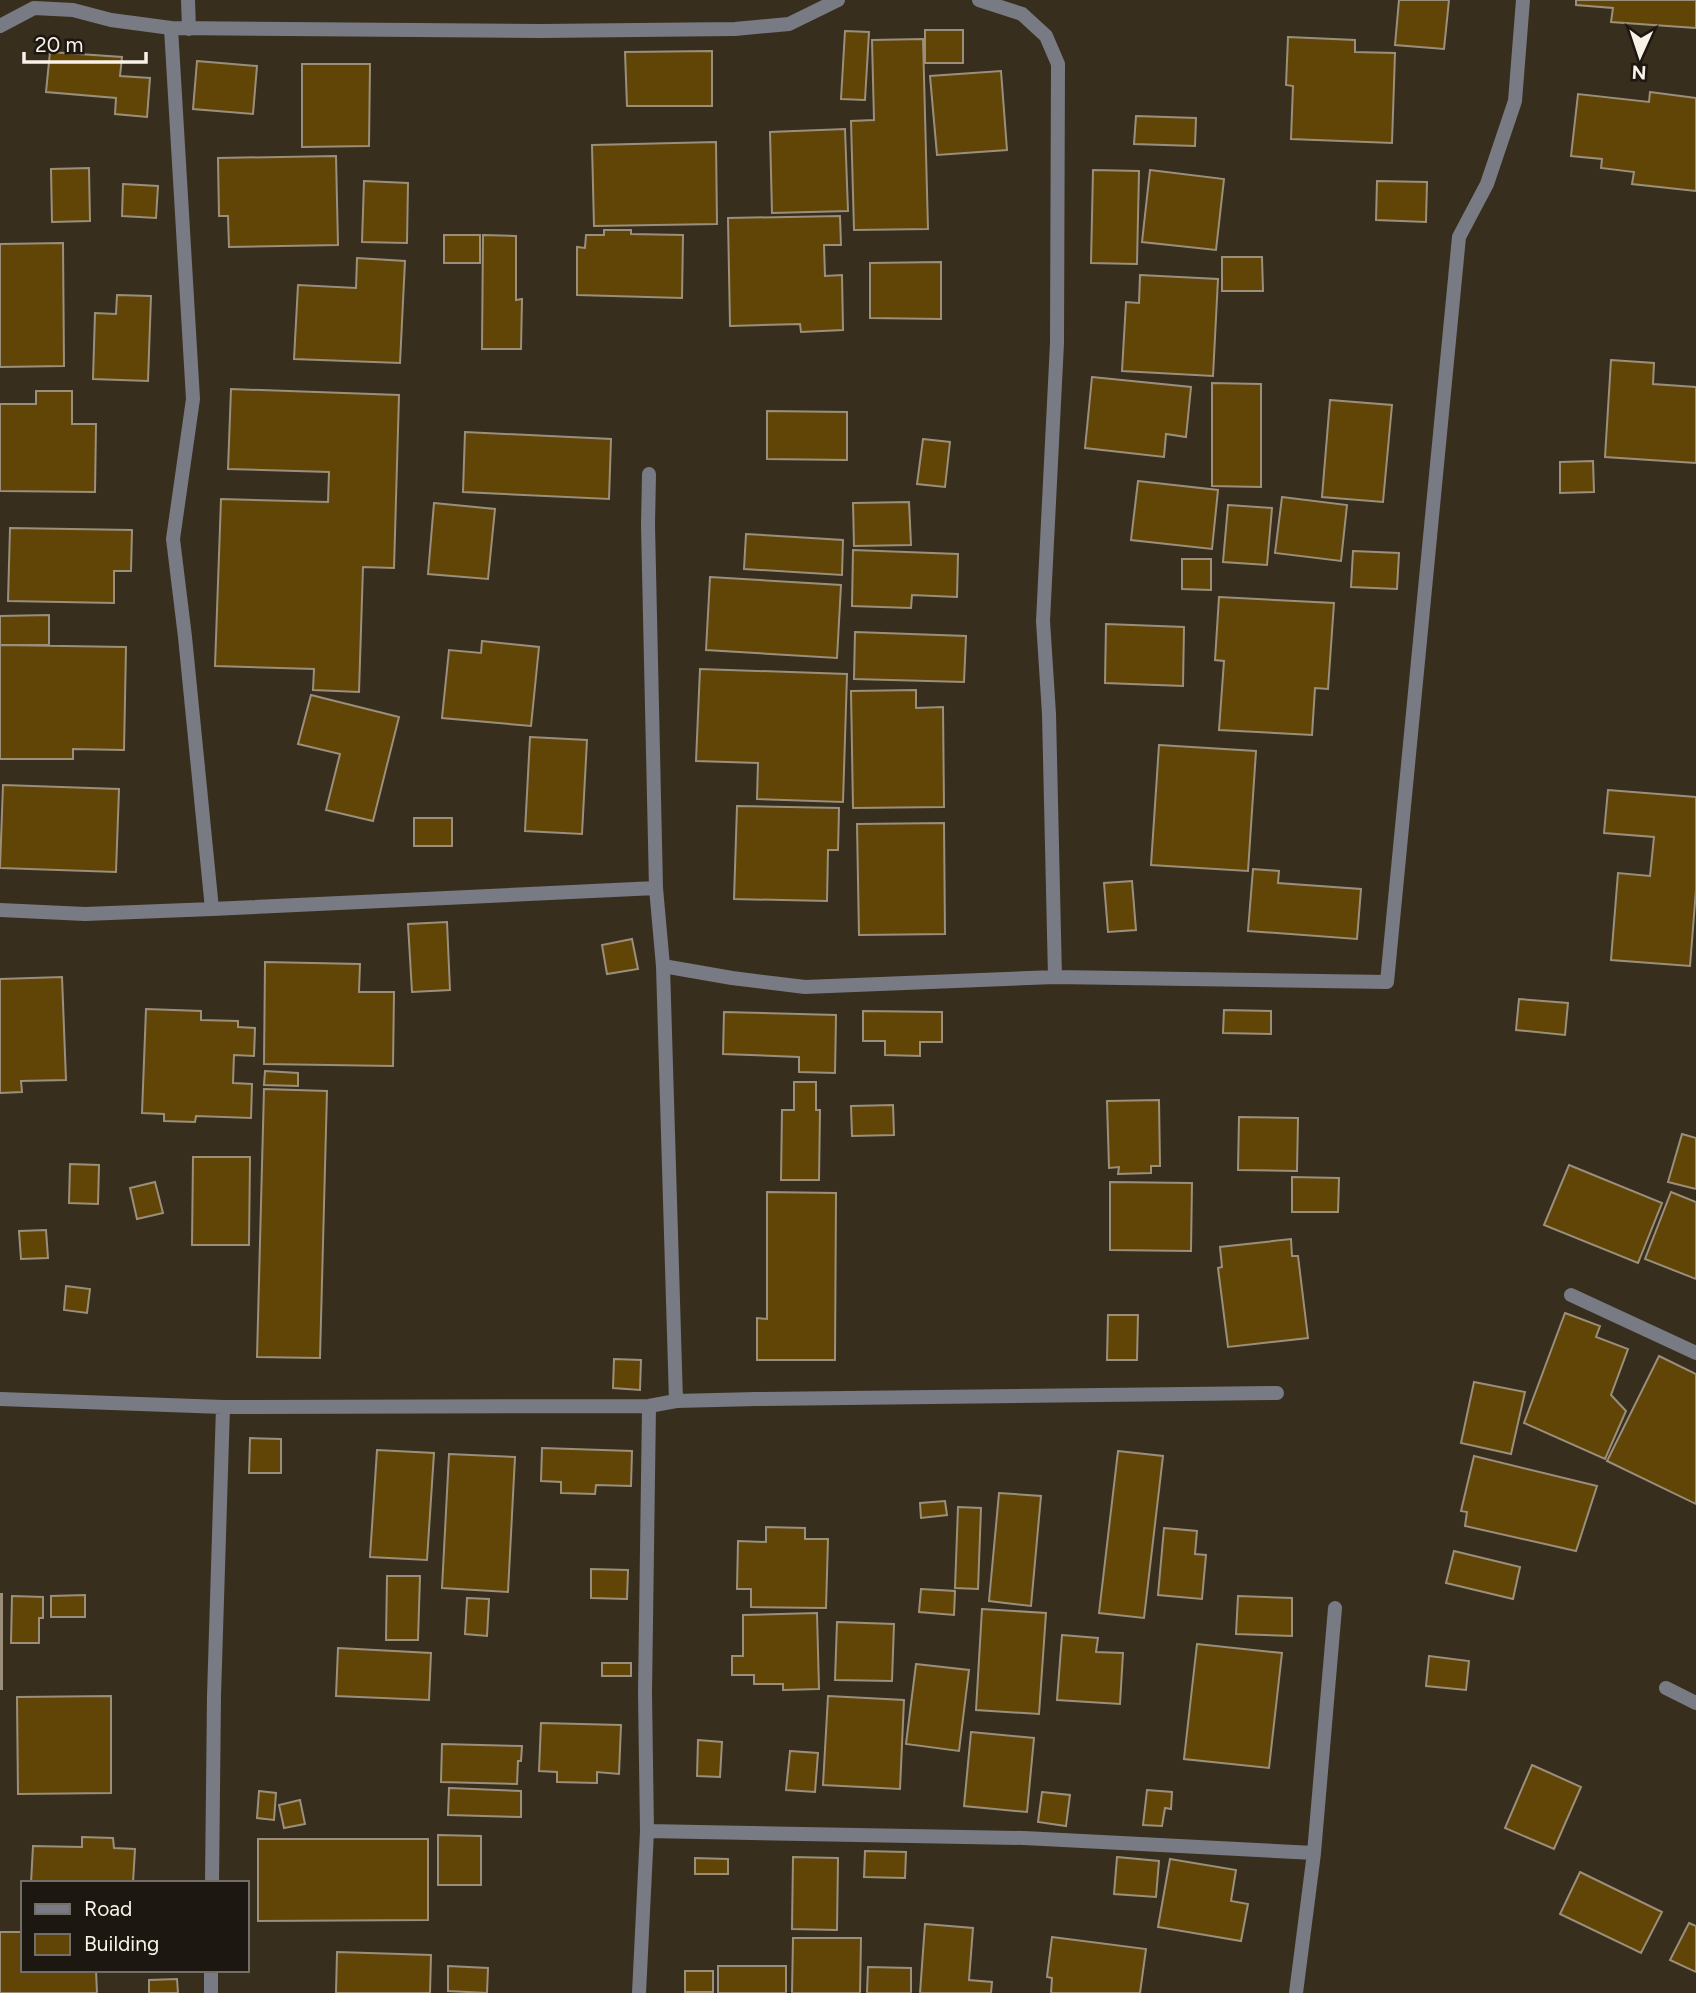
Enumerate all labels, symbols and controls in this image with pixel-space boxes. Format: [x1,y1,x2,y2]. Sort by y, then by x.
scale bar [24,21,147,65]
north arrow [1605,21,1675,91]
text: 20 m [35,32,83,57]
text: N [1631,61,1647,84]
legend [21,1881,248,1972]
text: Road [84,1896,132,1921]
text: Building [84,1931,159,1956]

